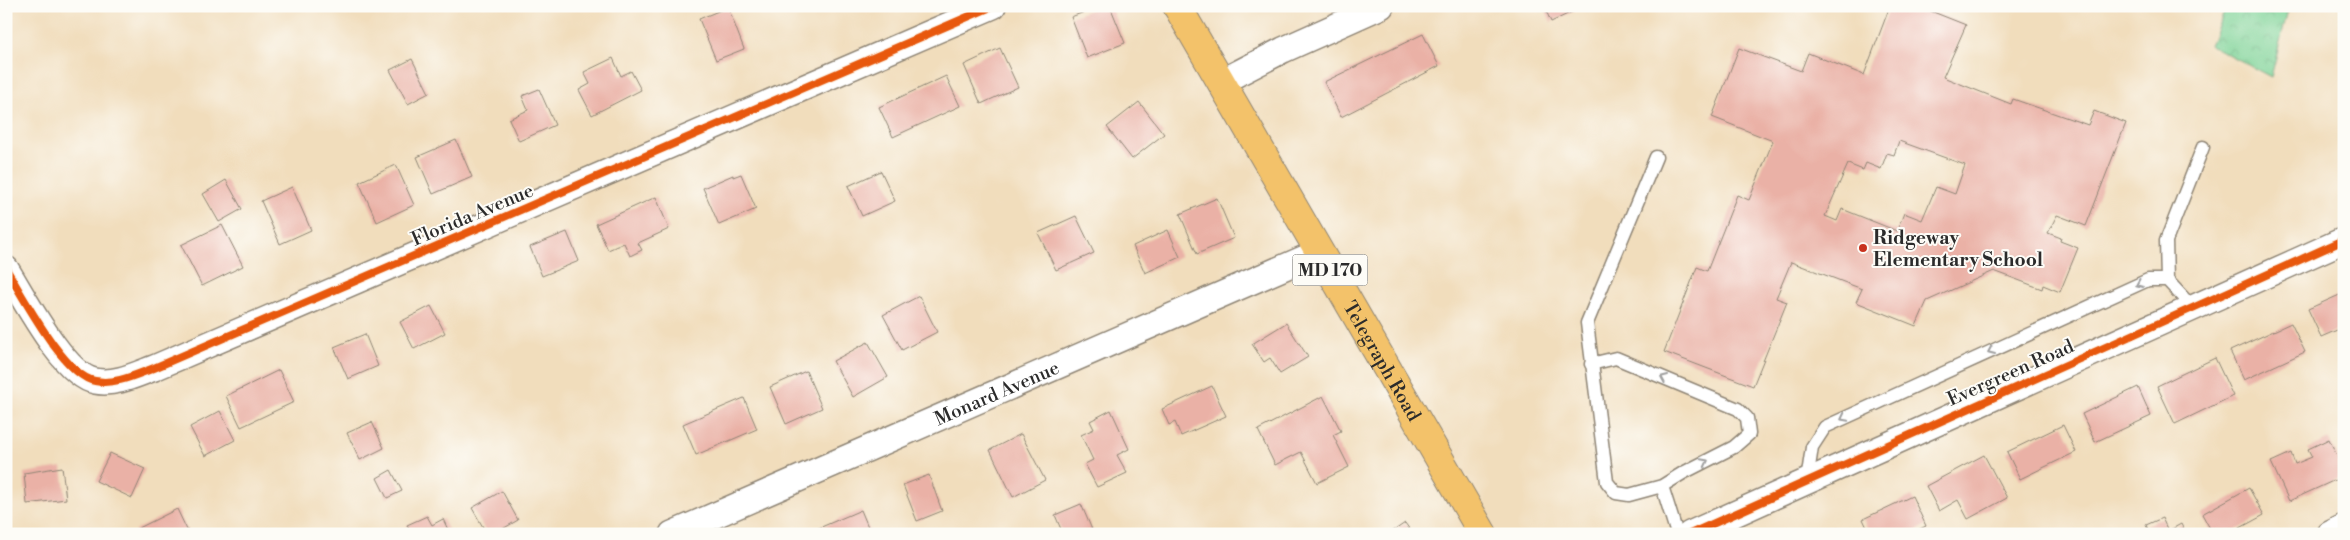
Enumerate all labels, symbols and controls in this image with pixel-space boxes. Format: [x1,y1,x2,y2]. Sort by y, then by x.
street label: Florida Avenue [408,178,537,251]
place label: Ridgeway Elementary School [1873,226,2043,272]
marker: Ridgeway Elementary School [1857,242,1869,254]
road number: MD 170 [1292,254,1368,286]
one-way arrow [2135,277,2144,288]
street label: Telegraph Road [1338,297,1426,426]
street label: Evergreen Road [1943,334,2078,412]
one-way arrow [1987,344,1996,355]
street label: Monard Avenue [931,356,1063,431]
one-way arrow [1660,373,1669,384]
one-way arrow [1840,412,1849,422]
one-way arrow [1699,458,1708,468]

